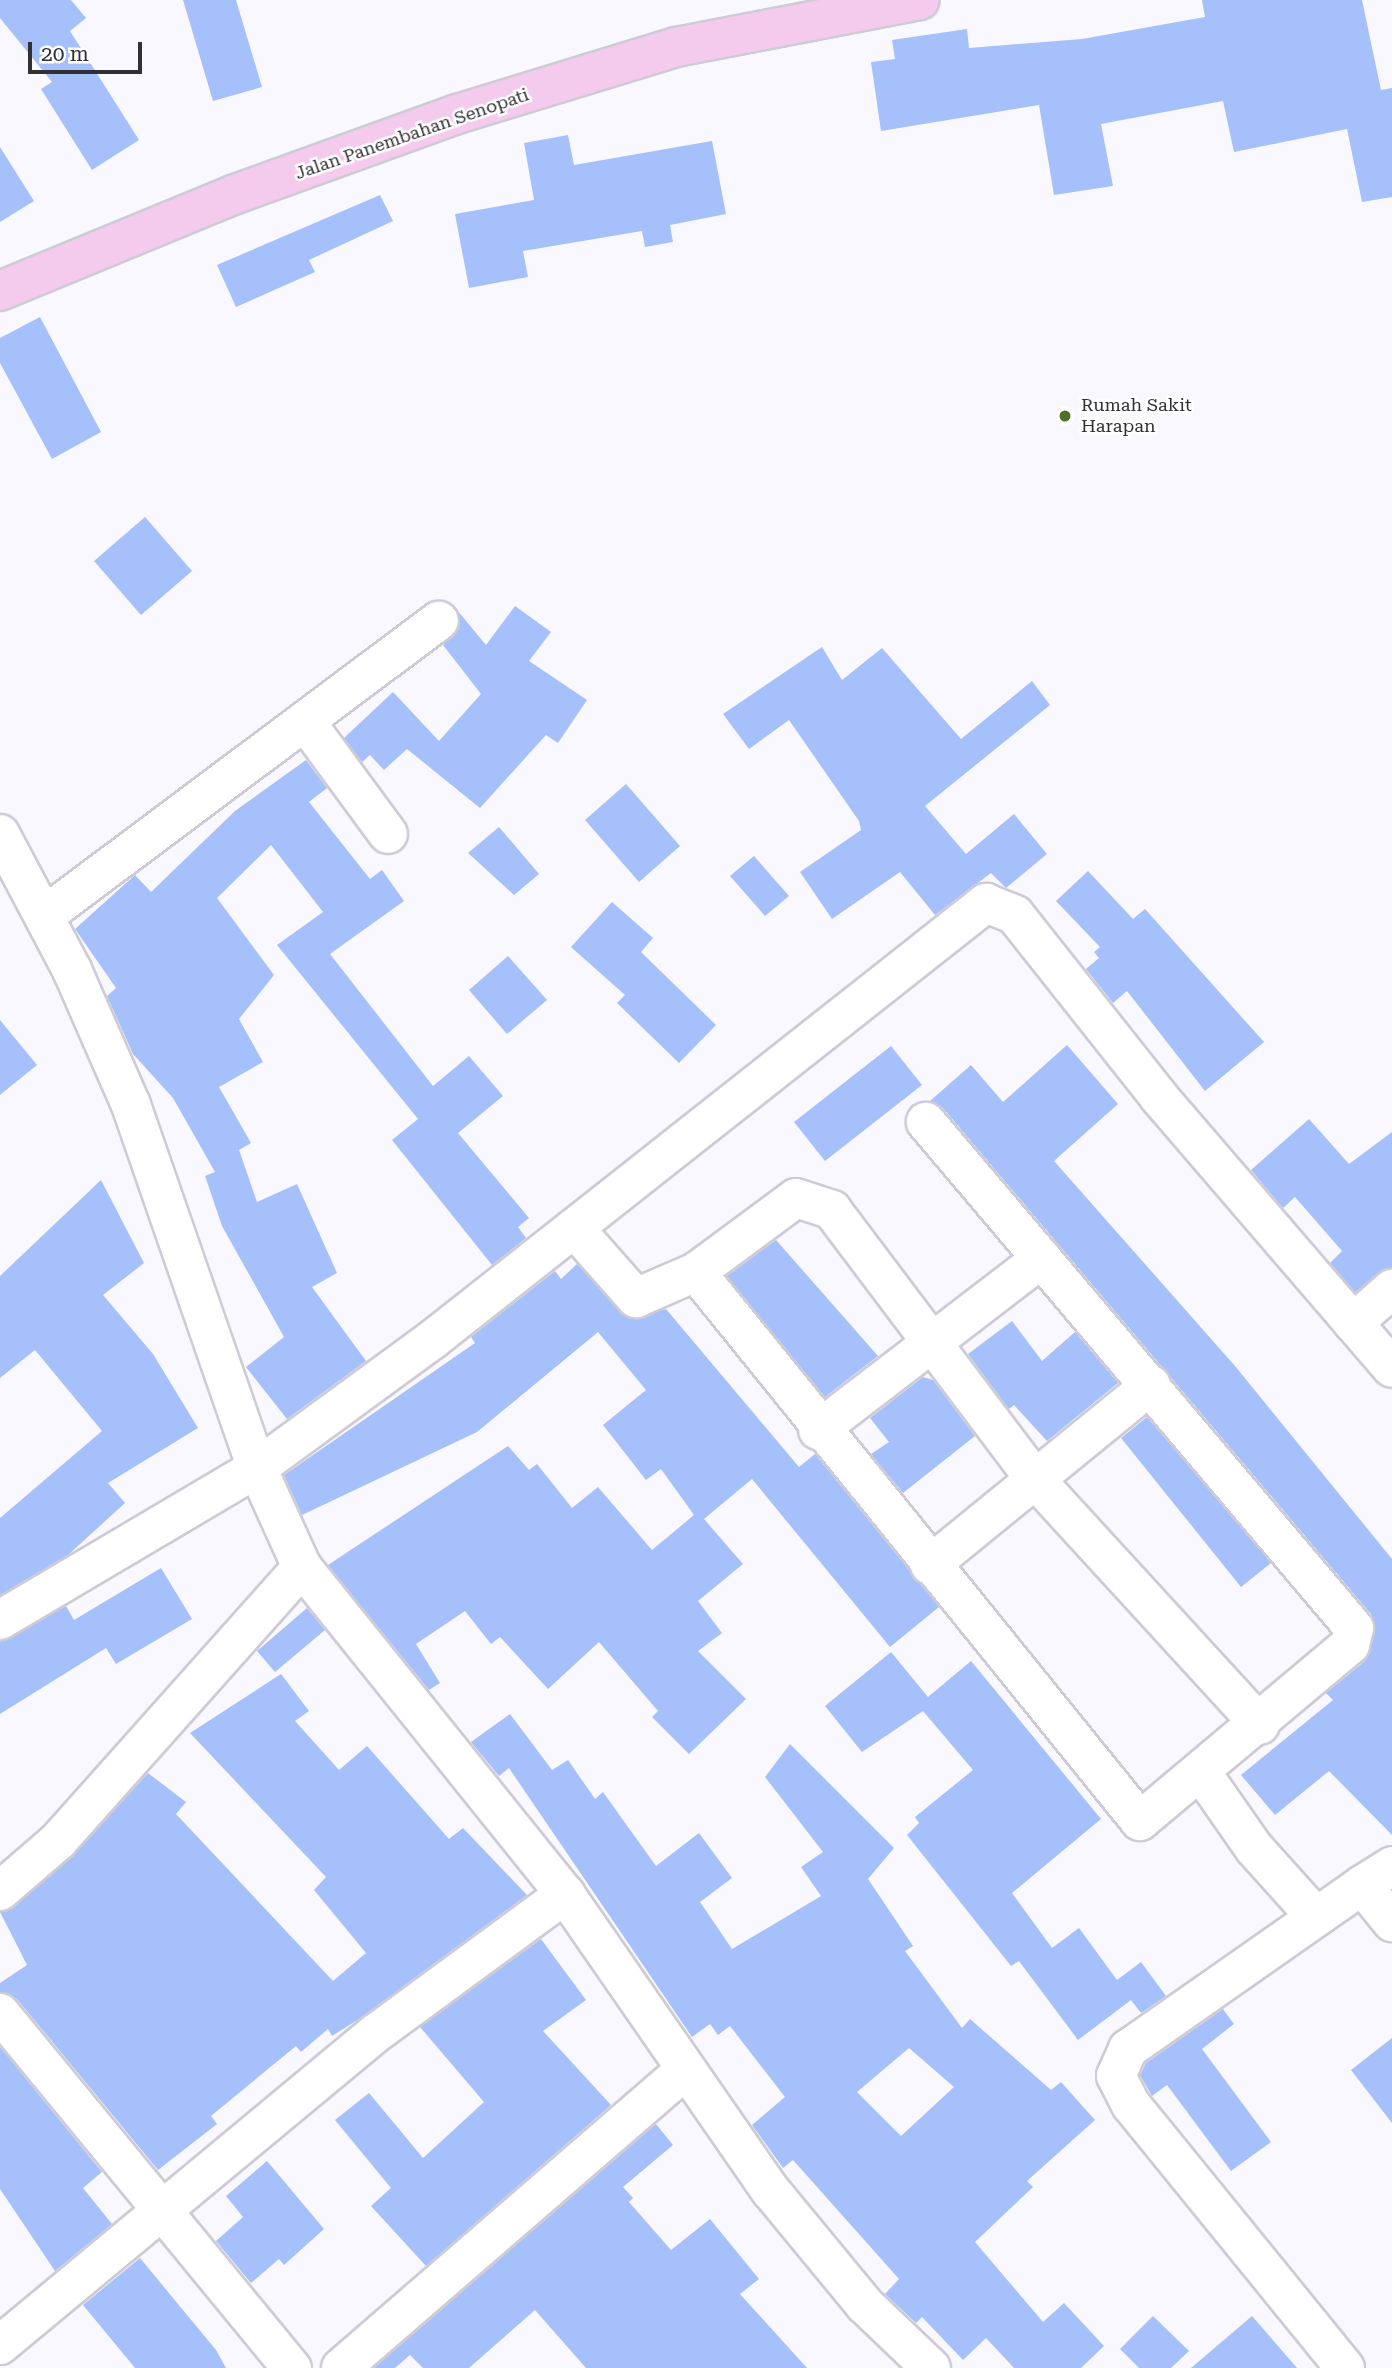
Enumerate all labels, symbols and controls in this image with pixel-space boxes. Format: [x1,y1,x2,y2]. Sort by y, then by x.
scale bar [32,28,145,72]
text: 20 m [41,42,89,66]
street label: Jalan Panembahan Senopati [292,84,532,184]
place label: Rumah Sakit Harapan [1081,395,1192,438]
marker: Rumah Sakit Harapan [1055,406,1075,426]

